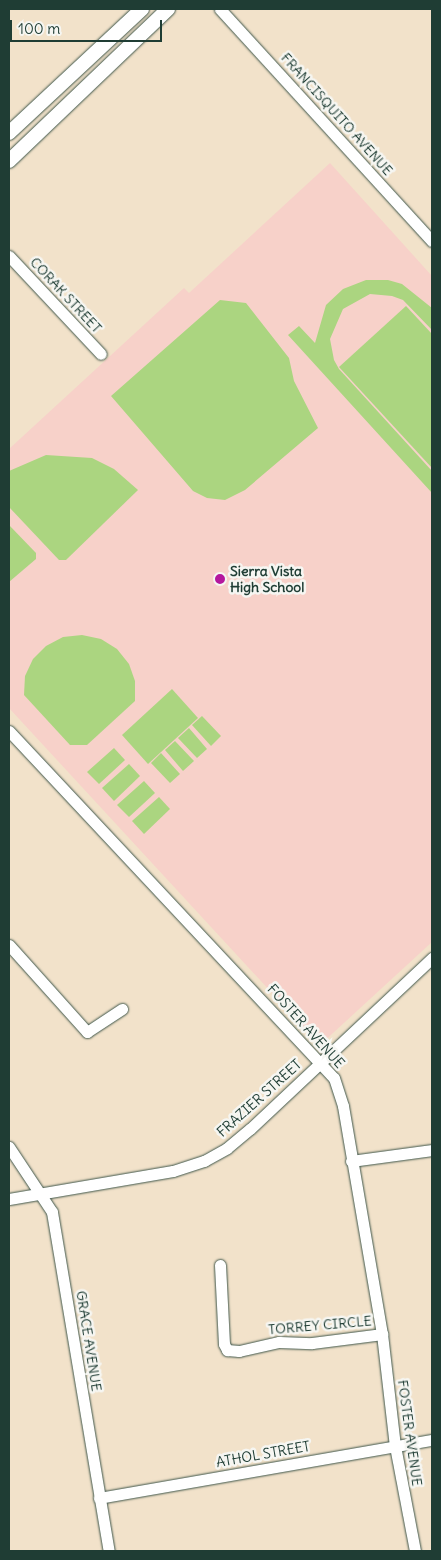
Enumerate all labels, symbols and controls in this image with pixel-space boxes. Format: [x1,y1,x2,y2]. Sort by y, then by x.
scale bar [12,10,165,42]
text: 100 m [18,19,60,38]
street label: FRANCISQUITO AVENUE [278,49,396,179]
street label: CORAK STREET [27,254,105,336]
place label: Sierra Vista High School [230,563,304,596]
marker: Sierra Vista High School [214,573,226,585]
street label: FOSTER AVENUE [264,981,348,1071]
street label: FRAZIER STREET [213,1056,305,1140]
street label: GRACE AVENUE [73,1289,105,1393]
street label: TORREY CIRCLE [267,1312,373,1338]
street label: FOSTER AVENUE [394,1379,426,1487]
street label: ATHOL STREET [215,1437,311,1471]

